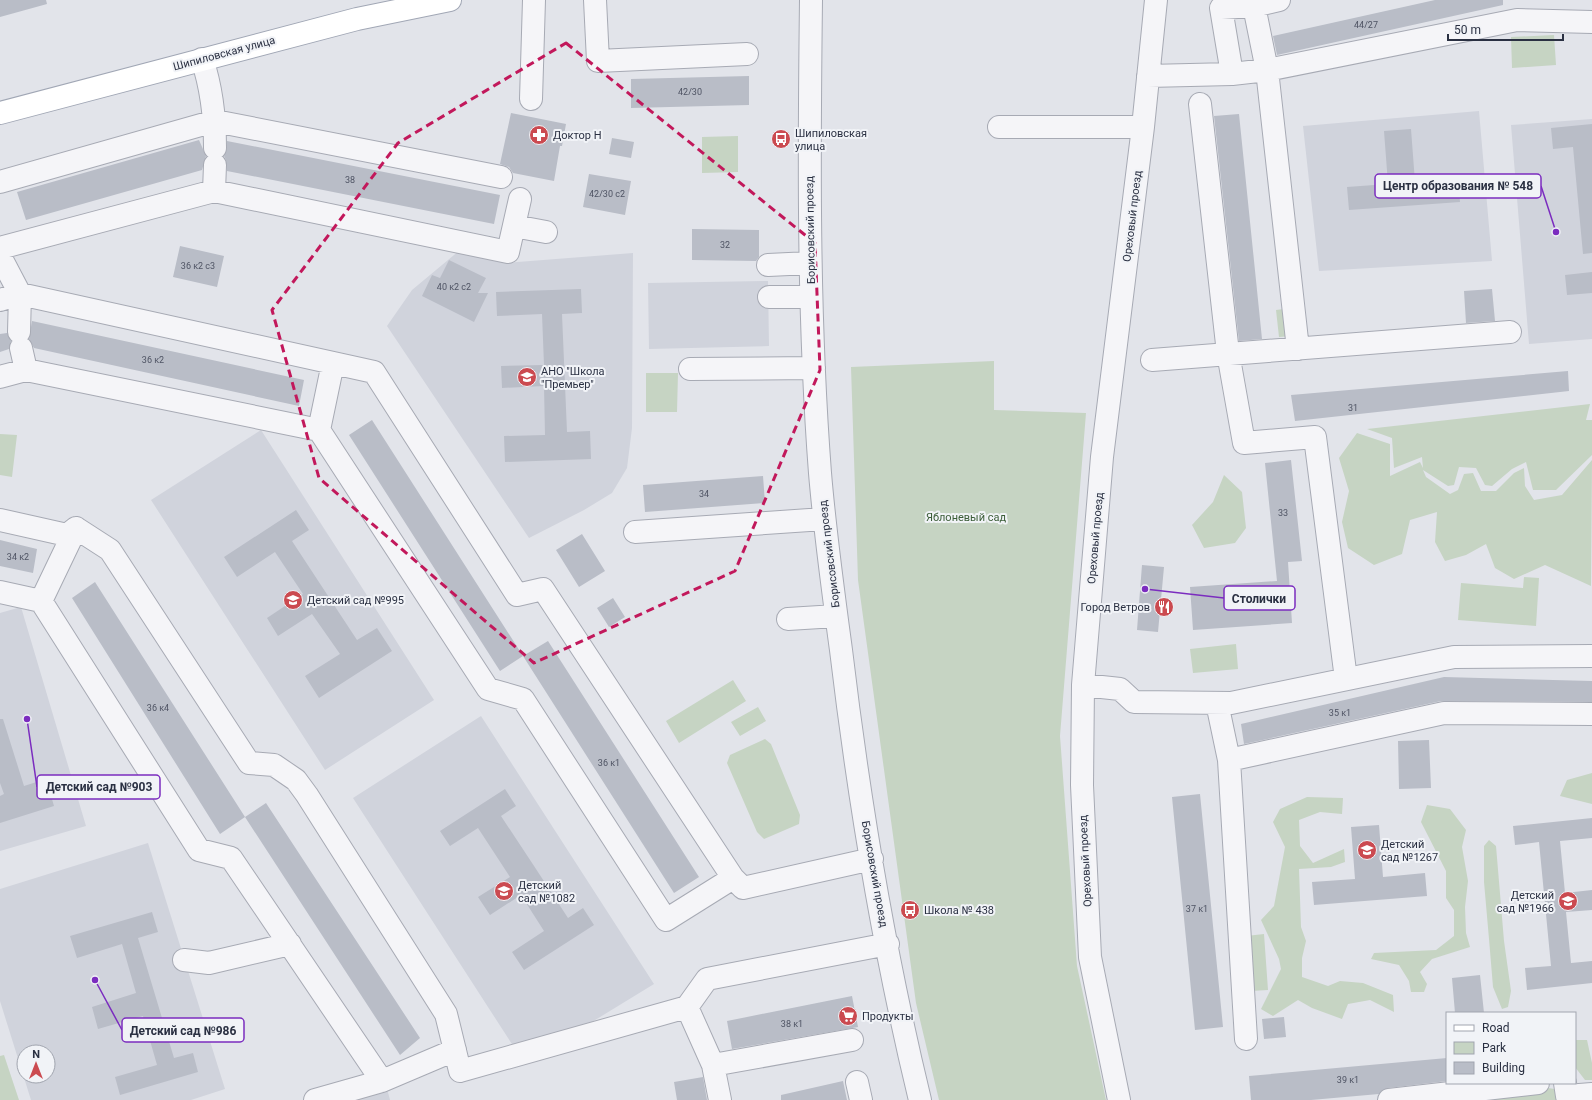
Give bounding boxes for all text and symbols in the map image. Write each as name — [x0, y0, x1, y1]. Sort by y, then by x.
scale bar — [1448, 16, 1563, 42]
house number: 44/27 — [1354, 20, 1378, 30]
text: 50 m — [1454, 23, 1481, 37]
street label: Шипиловская улица — [172, 34, 277, 73]
house number: 42/30 — [678, 87, 702, 97]
pharmacy icon: Доктор Н — [528, 124, 550, 146]
place label: Шипиловская улица — [795, 127, 867, 153]
bus stop icon: Шипиловская улица — [770, 128, 792, 150]
place label: Доктор Н — [553, 129, 602, 142]
street label: Ореховый проезд — [1120, 169, 1145, 262]
callout: Центр образования № 548 — [1375, 174, 1541, 198]
house number: 38 — [345, 175, 355, 185]
street label: Борисовский проезд — [803, 176, 818, 284]
text: Центр образования № 548 — [1383, 179, 1533, 193]
house number: 42/30 с2 — [589, 189, 625, 199]
house number: 32 — [720, 240, 730, 250]
house number: 36 к2 с3 — [181, 261, 215, 271]
house number: 40 к2 с2 — [437, 282, 471, 292]
house number: 36 к2 — [142, 355, 164, 365]
place label: АНО "Школа "Премьер" — [541, 365, 605, 391]
school or university icon: АНО "Школа "Премьер" — [516, 366, 538, 388]
house number: 31 — [1348, 403, 1358, 413]
house number: 34 — [699, 489, 709, 499]
street label: Ореховый проезд — [1085, 491, 1106, 584]
street label: Борисовский проезд — [816, 499, 843, 608]
house number: 33 — [1278, 508, 1288, 518]
park label: Яблоневый сад — [926, 511, 1006, 524]
house number: 34 к2 — [7, 552, 29, 562]
callout: Столички — [1224, 586, 1295, 610]
school or university icon: Детский сад №995 — [282, 589, 304, 611]
text: Столички — [1232, 592, 1286, 606]
place label: Детский сад №995 — [307, 594, 404, 607]
restaurant icon: Город Ветров — [1153, 596, 1175, 618]
place label: Город Ветров — [1081, 601, 1150, 614]
house number: 36 к4 — [147, 703, 169, 713]
house number: 35 к1 — [1329, 708, 1351, 718]
house number: 36 к1 — [598, 758, 620, 768]
callout: Детский сад №903 — [37, 775, 160, 799]
text: Детский сад №903 — [46, 780, 152, 794]
street label: Ореховый проезд — [1077, 814, 1094, 907]
street label: Борисовский проезд — [859, 820, 890, 929]
place label: Детский сад №1267 — [1381, 838, 1438, 864]
school or university icon: Детский сад №1267 — [1356, 839, 1378, 861]
place label: Детский сад №1082 — [518, 879, 575, 905]
school or university icon: Детский сад №1082 — [493, 880, 515, 902]
place label: Детский сад №1966 — [1497, 889, 1554, 915]
school or university icon: Детский сад №1966 — [1557, 890, 1579, 912]
bus stop icon: Школа № 438 — [899, 899, 921, 921]
place label: Школа № 438 — [924, 904, 994, 917]
house number: 37 к1 — [1186, 904, 1208, 914]
supermarket icon: Продукты — [837, 1005, 859, 1027]
place label: Продукты — [862, 1010, 914, 1023]
legend — [1446, 1012, 1576, 1084]
callout: Детский сад №986 — [122, 1018, 244, 1042]
house number: 38 к1 — [781, 1019, 803, 1029]
text: Road — [1482, 1021, 1510, 1035]
text: Детский сад №986 — [130, 1024, 236, 1038]
text: Park — [1482, 1041, 1507, 1055]
north arrow — [16, 1044, 56, 1084]
text: N — [32, 1048, 40, 1061]
text: Building — [1482, 1061, 1525, 1075]
house number: 39 к1 — [1337, 1075, 1359, 1085]

